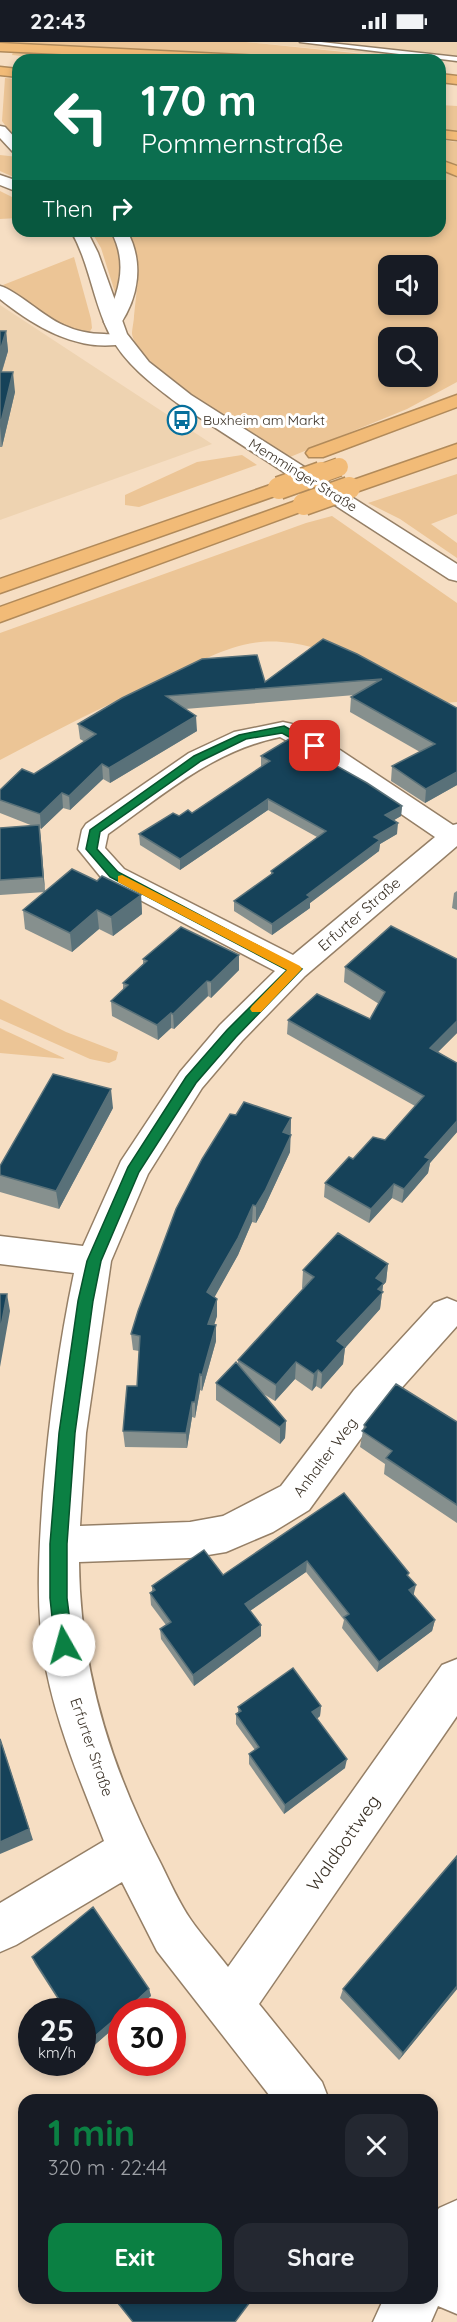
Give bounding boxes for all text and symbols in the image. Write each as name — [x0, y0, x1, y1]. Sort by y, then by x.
text: 22:43 — [30, 7, 86, 35]
text: 170 m — [141, 74, 257, 127]
icon: left — [42, 78, 120, 156]
text: Pommernstraße — [141, 126, 344, 160]
icon: right — [105, 192, 138, 225]
text: Then — [42, 195, 93, 223]
map controls — [378, 255, 438, 387]
button: sound — [378, 255, 438, 315]
button: search — [378, 327, 438, 387]
bus stop icon: Buxheim am Markt — [166, 404, 198, 436]
place label: Buxheim am Markt — [203, 411, 325, 429]
street label: Memminger Straße — [245, 434, 361, 516]
pin — [289, 720, 340, 771]
icon: arrive — [298, 729, 331, 762]
street label: Erfurter Straße — [314, 873, 404, 955]
street label: Anhalter Weg — [289, 1413, 361, 1501]
position arrow — [32, 1613, 96, 1677]
street label: Erfurter Straße — [66, 1695, 118, 1799]
street label: Waldbottweg — [301, 1790, 385, 1896]
speed limit sign: 30 — [108, 1998, 186, 2076]
text: 25 — [40, 2011, 74, 2049]
text: km/h — [38, 2043, 76, 2062]
text: 1 min — [48, 2110, 135, 2155]
button: close — [345, 2114, 408, 2177]
text: 320 m · 22:44 — [48, 2155, 167, 2180]
button: Exit — [48, 2223, 222, 2292]
button: Share — [234, 2223, 408, 2292]

